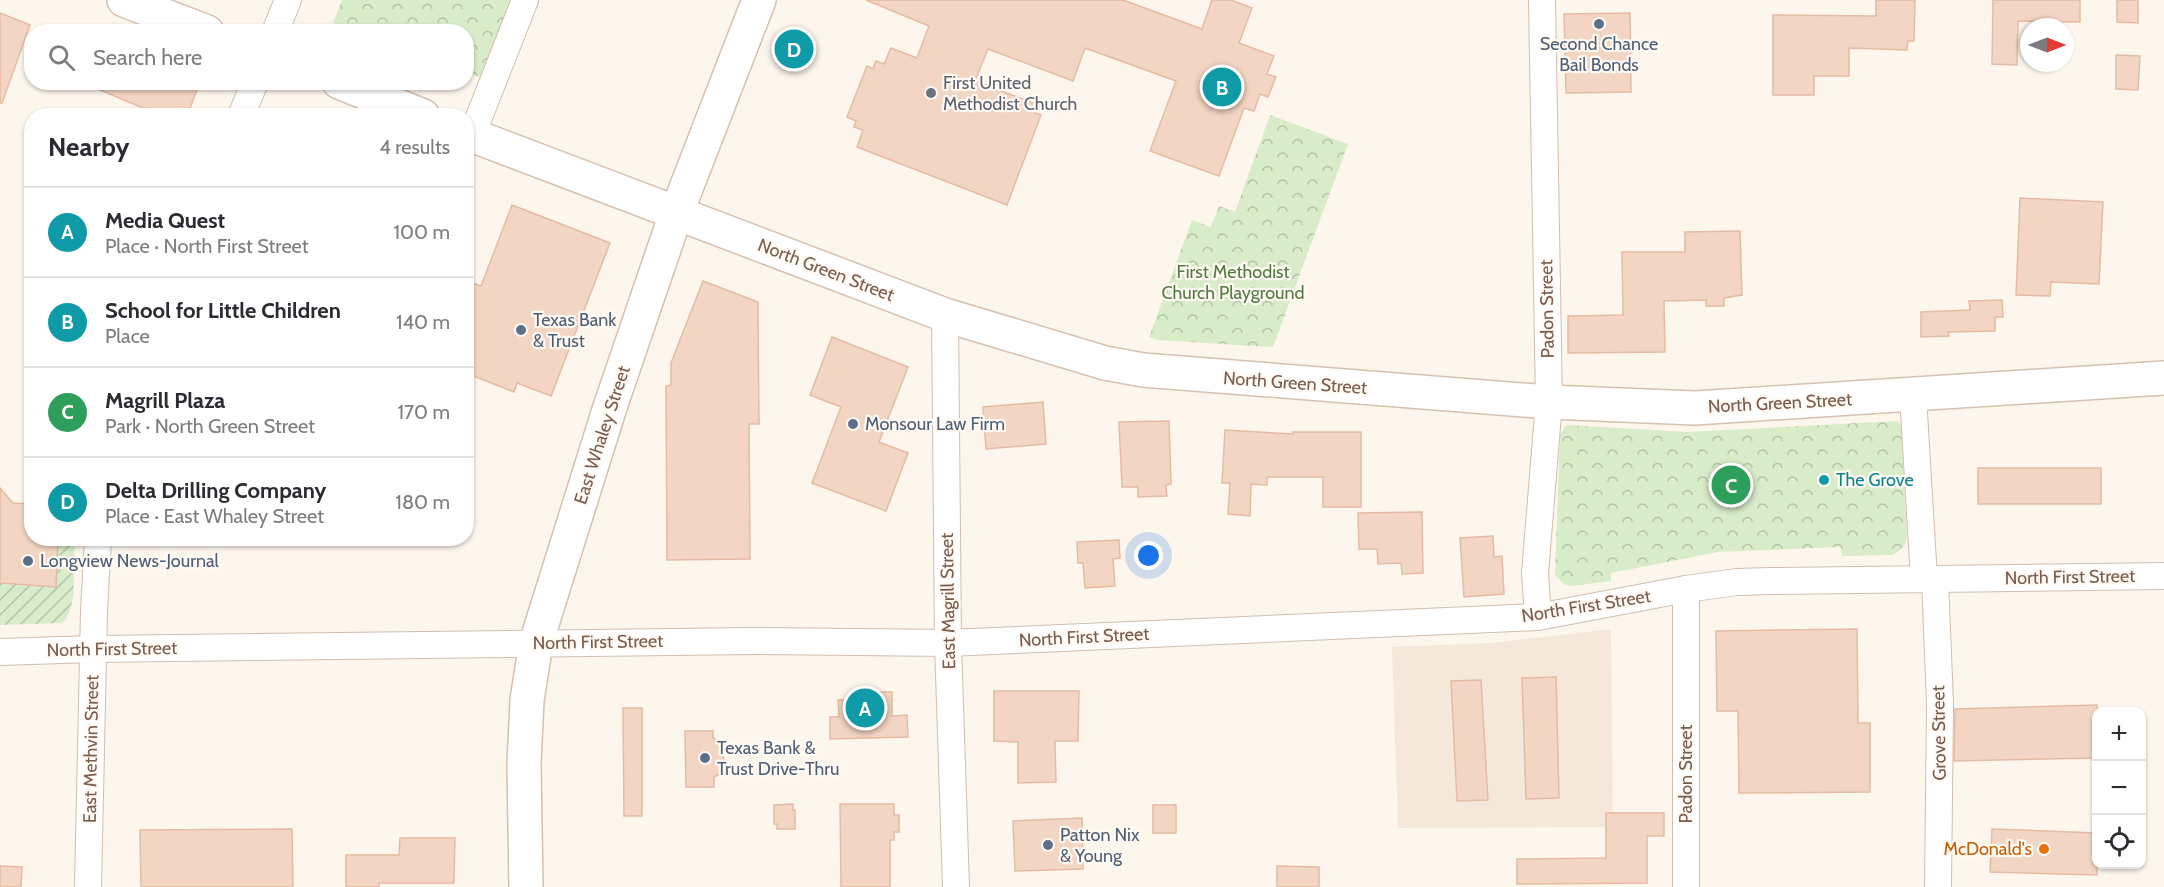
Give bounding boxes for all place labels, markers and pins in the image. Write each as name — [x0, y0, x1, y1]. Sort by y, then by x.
marker: Second Chance Bail Bonds — [1592, 17, 1606, 31]
pin: D — [774, 26, 814, 72]
place label: Second Chance Bail Bonds — [1540, 33, 1658, 76]
pin: B — [1202, 64, 1242, 110]
place label: First United Methodist Church — [943, 72, 1077, 115]
marker: First United Methodist Church — [924, 86, 938, 100]
place label: Texas Bank & Trust — [533, 309, 617, 352]
marker: Texas Bank & Trust — [514, 323, 528, 337]
place label: Monsour Law Firm — [865, 413, 1005, 435]
marker: Monsour Law Firm — [846, 417, 860, 431]
pin: C — [1712, 462, 1750, 508]
place label: The Grove — [1836, 469, 1914, 491]
marker: The Grove — [1817, 473, 1831, 487]
place label: Longview News-Journal — [40, 550, 220, 572]
marker: Longview News-Journal — [21, 554, 35, 568]
pin: A — [846, 686, 884, 730]
place label: Texas Bank & Trust Drive-Thru — [717, 737, 839, 780]
marker: Texas Bank & Trust Drive-Thru — [698, 751, 712, 765]
place label: Patton Nix & Young — [1060, 824, 1140, 867]
marker: Patton Nix & Young — [1041, 838, 1055, 852]
place label: McDonald's — [1944, 838, 2032, 860]
marker: McDonald's — [2037, 842, 2051, 856]

